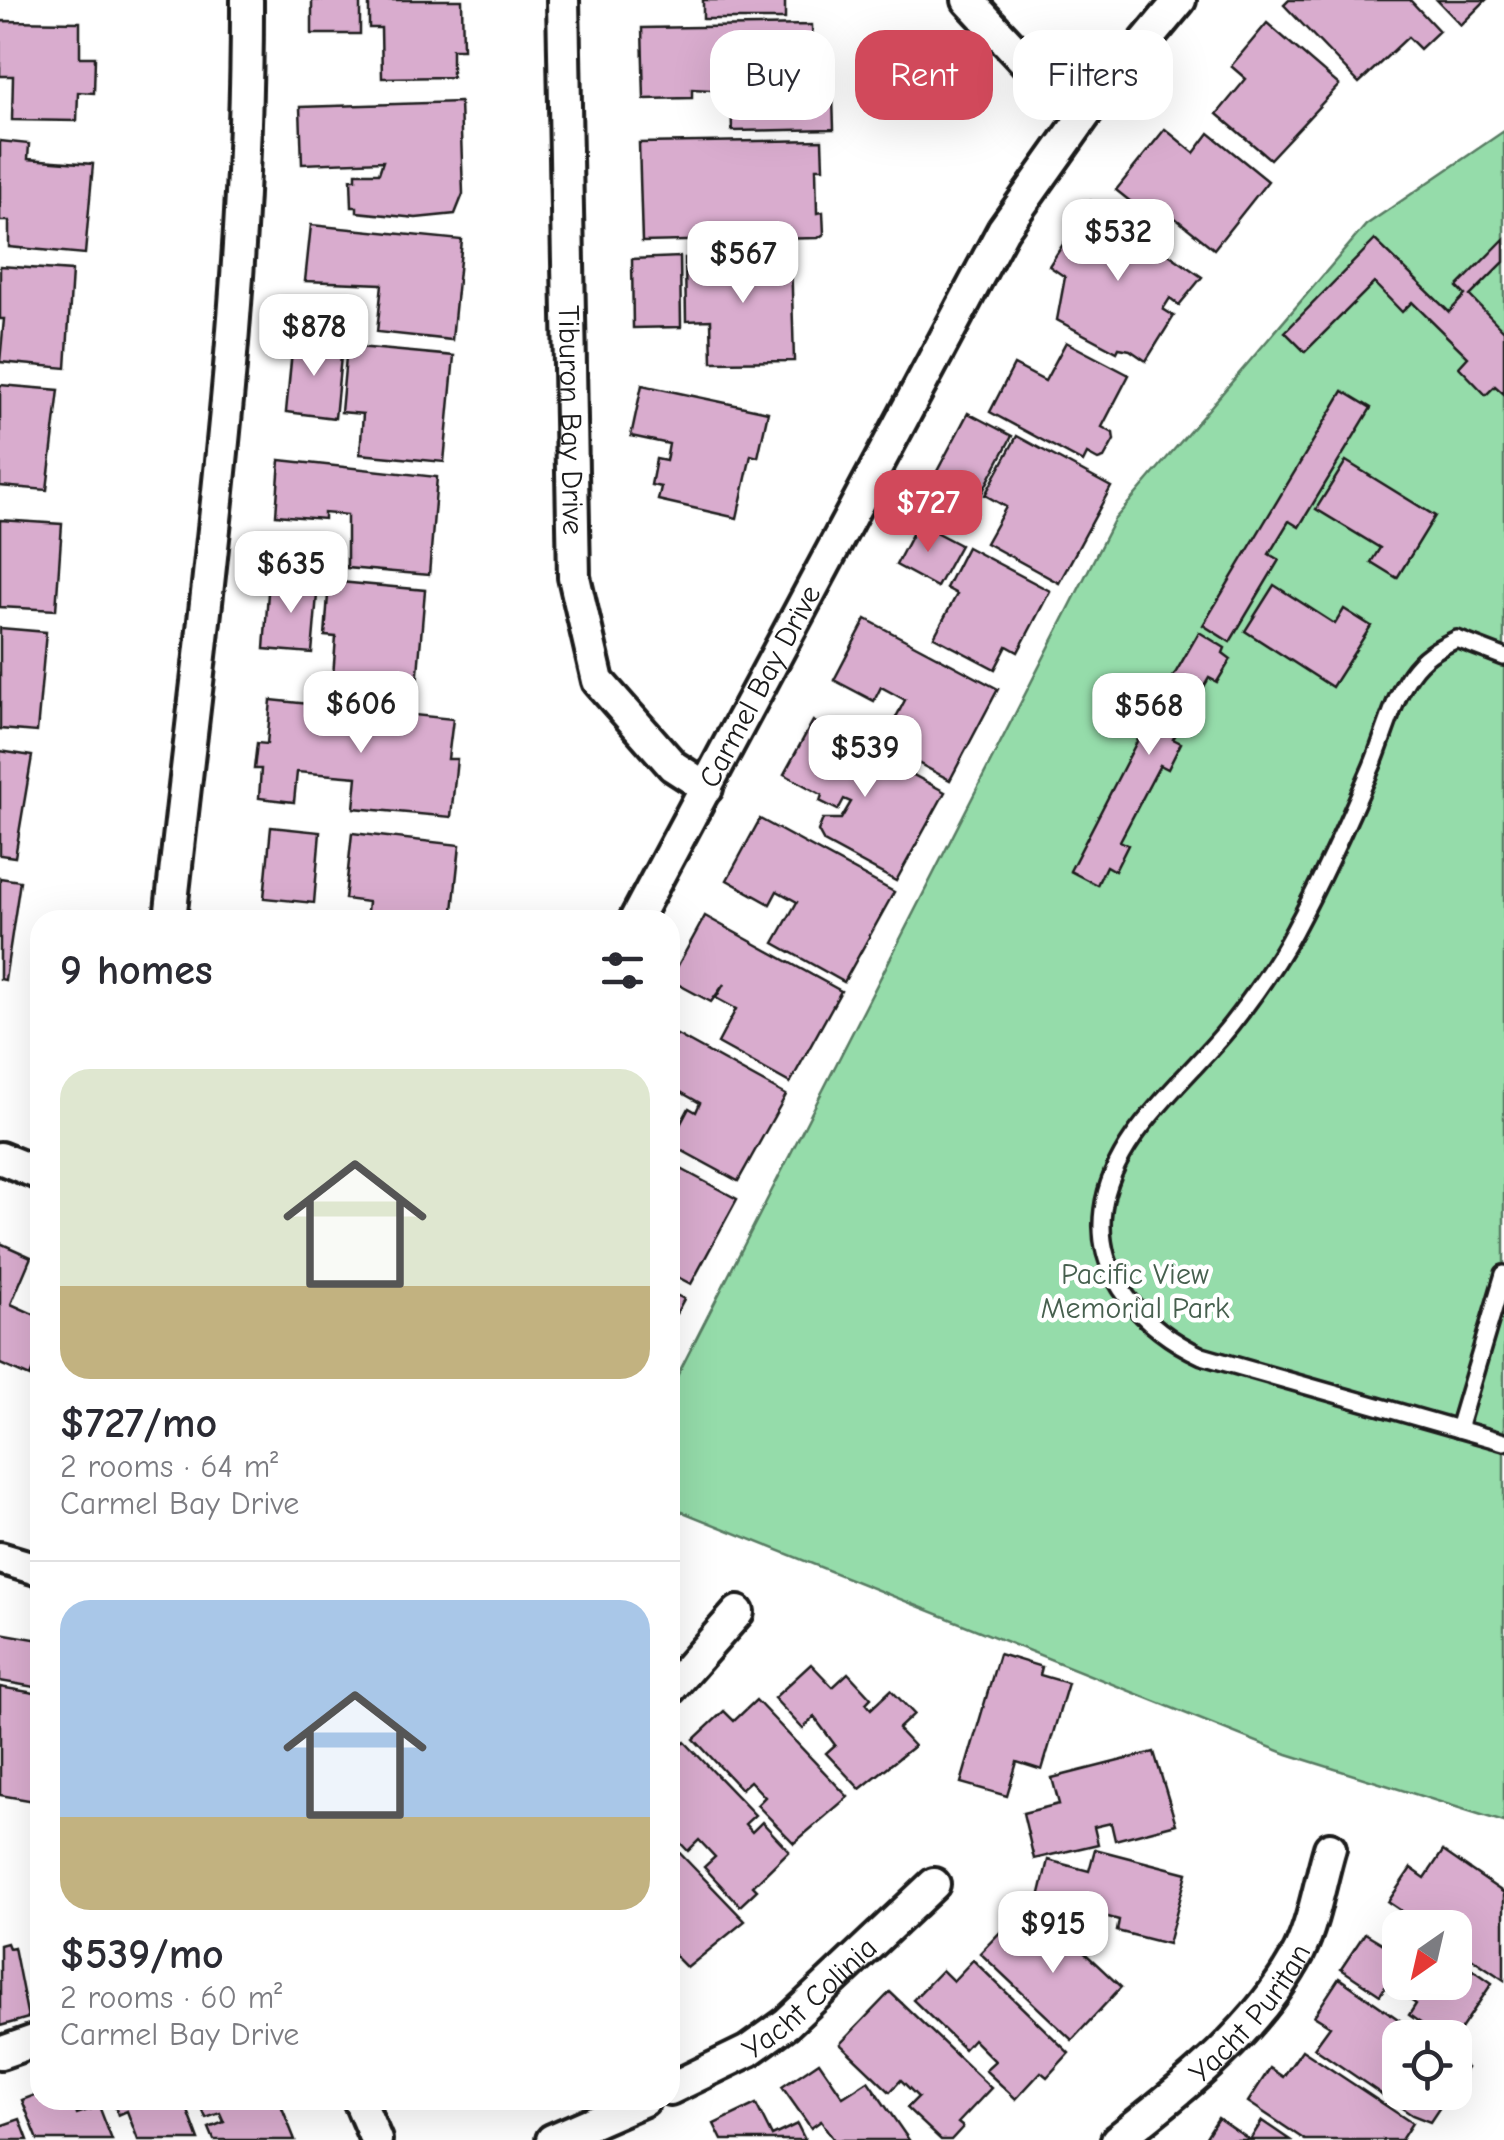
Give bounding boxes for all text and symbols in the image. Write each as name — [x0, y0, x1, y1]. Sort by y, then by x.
chip: Buy — [710, 30, 835, 120]
chip: Rent — [855, 30, 993, 120]
chip: Filters — [1013, 30, 1173, 120]
pin: $532 — [1059, 199, 1177, 284]
text: $532 — [1084, 213, 1152, 250]
pin: $567 — [684, 221, 802, 306]
text: $567 — [709, 235, 777, 272]
pin: $878 — [255, 294, 373, 379]
street label: Tiburon Bay Drive — [551, 305, 590, 535]
text: $878 — [281, 308, 347, 345]
pin: $727 — [869, 470, 987, 555]
text: $727 — [896, 484, 960, 521]
pin: $635 — [232, 531, 350, 616]
text: $635 — [257, 545, 325, 582]
street label: Carmel Bay Drive — [692, 579, 828, 794]
pin: $606 — [302, 671, 420, 756]
pin: $568 — [1090, 673, 1208, 758]
text: $606 — [325, 685, 397, 722]
text: $568 — [1114, 687, 1184, 724]
pin: $539 — [806, 715, 924, 800]
text: $539 — [831, 729, 899, 766]
icon: filters — [595, 943, 650, 998]
text: 9 homes — [60, 946, 213, 995]
icon: home — [265, 1134, 445, 1314]
park label: Pacific View Memorial Park — [1040, 1257, 1230, 1326]
text: $727/mo — [60, 1399, 217, 1448]
text: 2 rooms · 64 m² — [60, 1448, 278, 1485]
text: Carmel Bay Drive — [60, 1485, 299, 1522]
icon: home — [265, 1665, 445, 1845]
pin: $915 — [994, 1891, 1112, 1976]
text: $915 — [1020, 1905, 1086, 1942]
north arrow — [1382, 1910, 1472, 2000]
map controls — [1382, 1910, 1472, 2110]
text: $539/mo — [60, 1930, 224, 1979]
street label: Yacht Colinia — [736, 1930, 884, 2067]
street label: Yacht Puritan — [1183, 1938, 1318, 2091]
text: 2 rooms · 60 m² — [60, 1979, 282, 2016]
text: Carmel Bay Drive — [60, 2016, 299, 2053]
button: locate — [1382, 2020, 1472, 2110]

